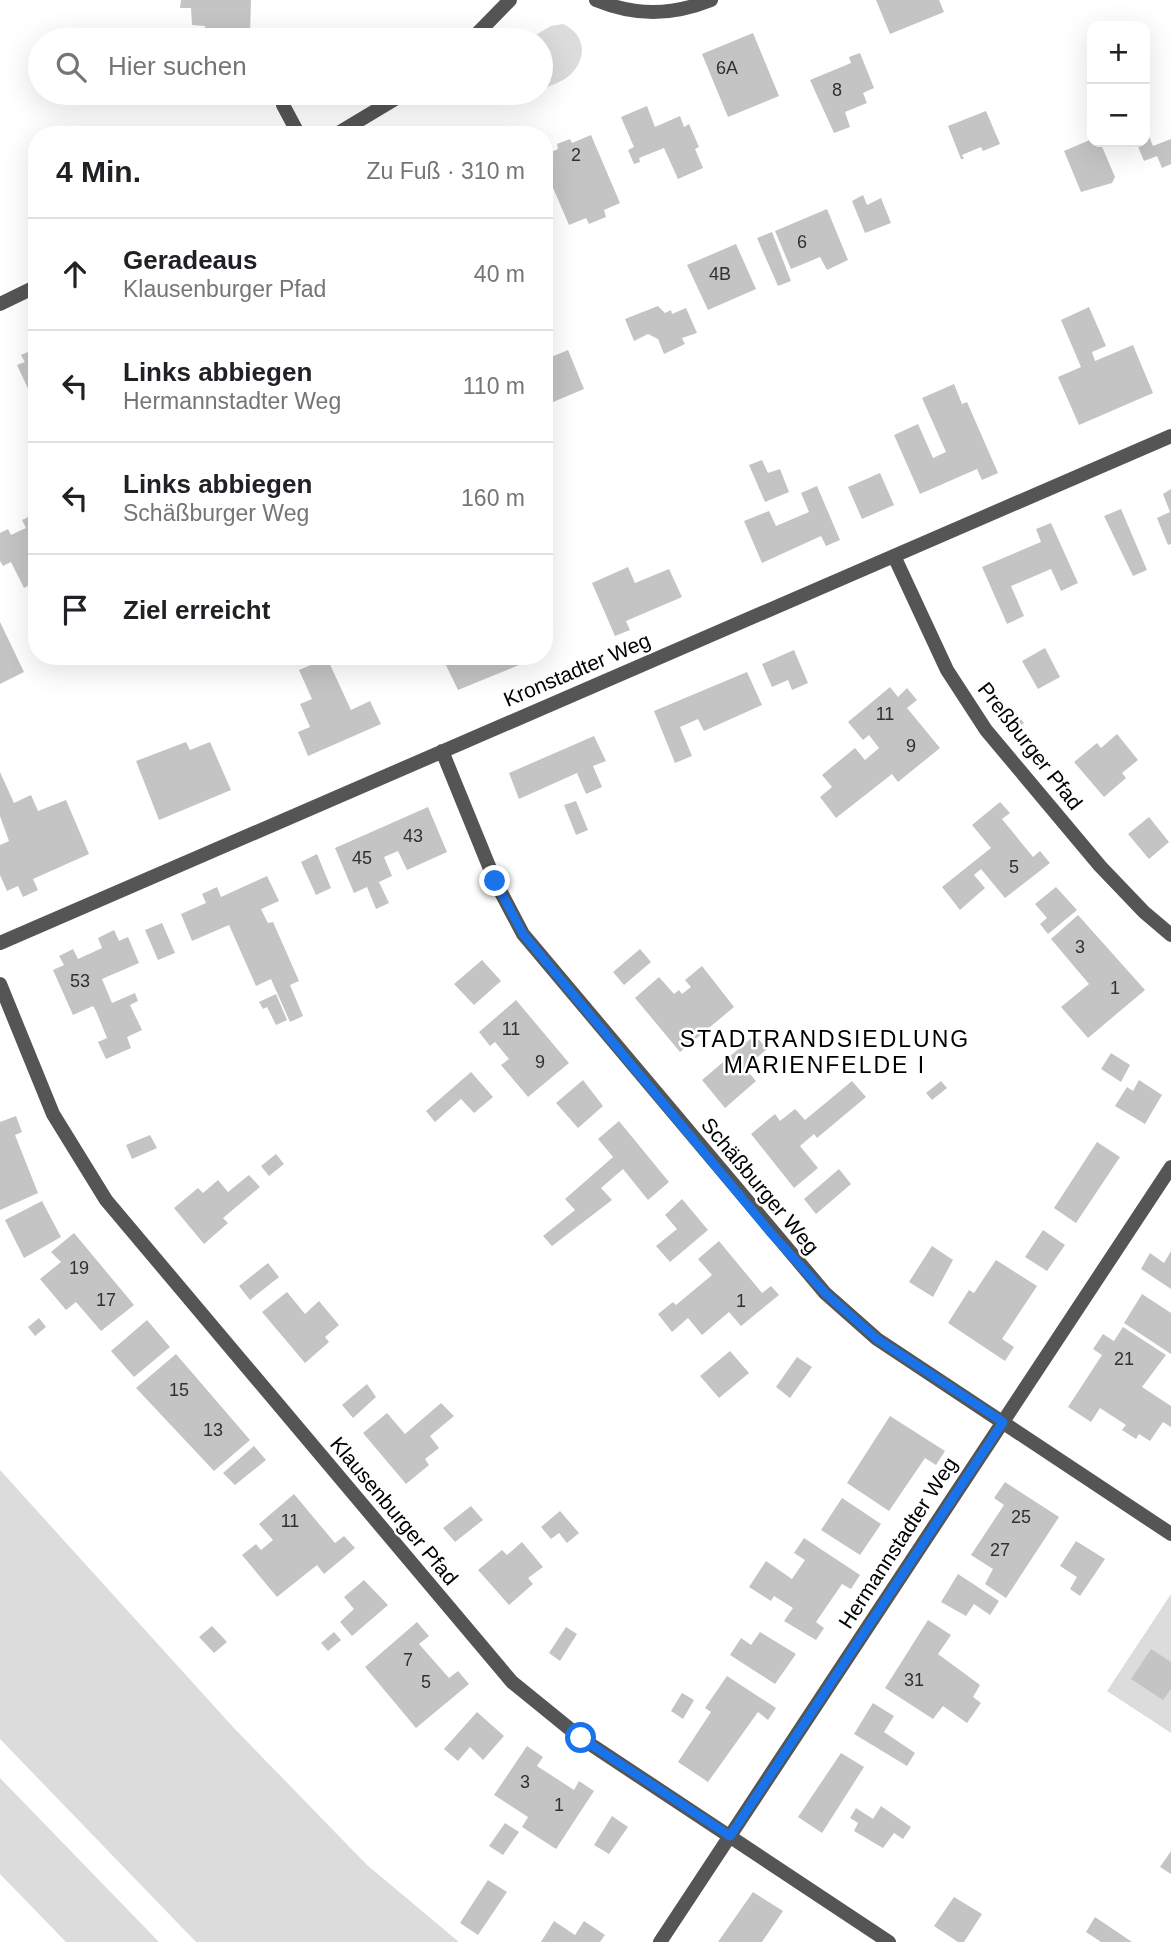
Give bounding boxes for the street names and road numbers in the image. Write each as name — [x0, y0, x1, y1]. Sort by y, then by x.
street label: Kronstadter Weg — [500, 628, 654, 711]
street label: Preßburger Pfad — [974, 677, 1087, 814]
street label: Schäßburger Weg — [697, 1113, 824, 1258]
street label: Klausenburger Pfad — [326, 1432, 463, 1589]
street label: Hermannstadter Weg — [834, 1453, 961, 1633]

